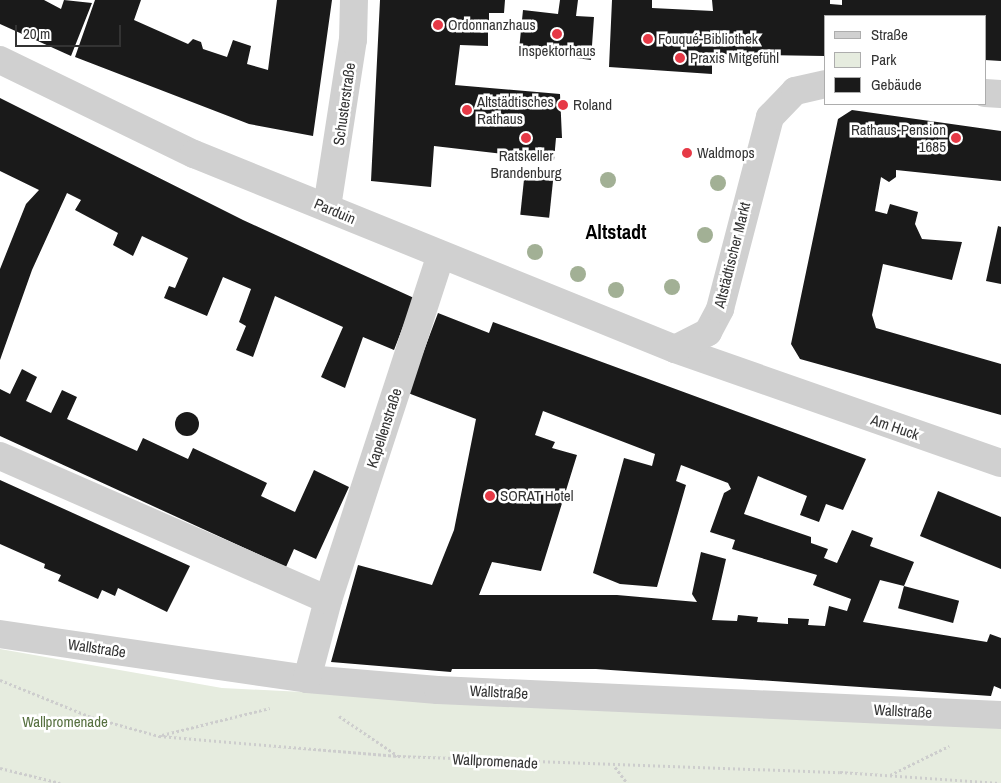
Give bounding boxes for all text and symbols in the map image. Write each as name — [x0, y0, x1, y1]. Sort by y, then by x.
scale bar — [18, 15, 124, 47]
legend — [824, 15, 986, 105]
place label: Ordonnanzhaus — [448, 16, 536, 34]
marker: Ordonnanzhaus — [432, 19, 444, 31]
text: 20 m — [23, 23, 50, 44]
text: Straße — [871, 24, 908, 45]
marker: Inspektorhaus — [551, 28, 563, 40]
place label: Fouqué-Bibliothek — [658, 30, 758, 48]
marker: Fouqué-Bibliothek — [642, 33, 654, 45]
place label: Inspektorhaus — [518, 42, 596, 60]
place label: Praxis Mitgefühl — [690, 49, 779, 67]
text: Park — [871, 49, 896, 70]
marker: Praxis Mitgefühl — [674, 52, 686, 64]
street label: Schusterstraße — [329, 61, 359, 147]
text: Gebäude — [871, 74, 922, 95]
place label: Altstädtisches Rathaus — [477, 92, 554, 127]
place label: Roland — [573, 96, 612, 114]
marker: Roland — [557, 99, 569, 111]
marker: Altstädtisches Rathaus — [461, 104, 473, 116]
place label: Rathaus-Pension 1685 — [851, 120, 946, 155]
marker: Ratskeller Brandenburg — [520, 132, 532, 144]
marker: Rathaus-Pension 1685 — [950, 132, 962, 144]
place label: Waldmops — [697, 144, 755, 162]
place label: Ratskeller Brandenburg — [490, 146, 562, 181]
marker: Waldmops — [681, 147, 693, 159]
street label: Parduin — [312, 194, 358, 228]
street label: Altstädtischer Markt — [710, 200, 754, 310]
district label: Altstadt — [585, 219, 647, 243]
street label: Kapellenstraße — [363, 386, 405, 470]
street label: Am Huck — [868, 410, 922, 444]
place label: SORAT Hotel — [500, 487, 574, 505]
marker: SORAT Hotel — [484, 490, 496, 502]
street label: Wallstraße — [67, 635, 127, 661]
street label: Wallstraße — [469, 681, 529, 703]
street label: Wallstraße — [873, 700, 933, 722]
park label: Wallpromenade — [22, 713, 108, 731]
street label: Wallpromenade — [452, 750, 538, 772]

